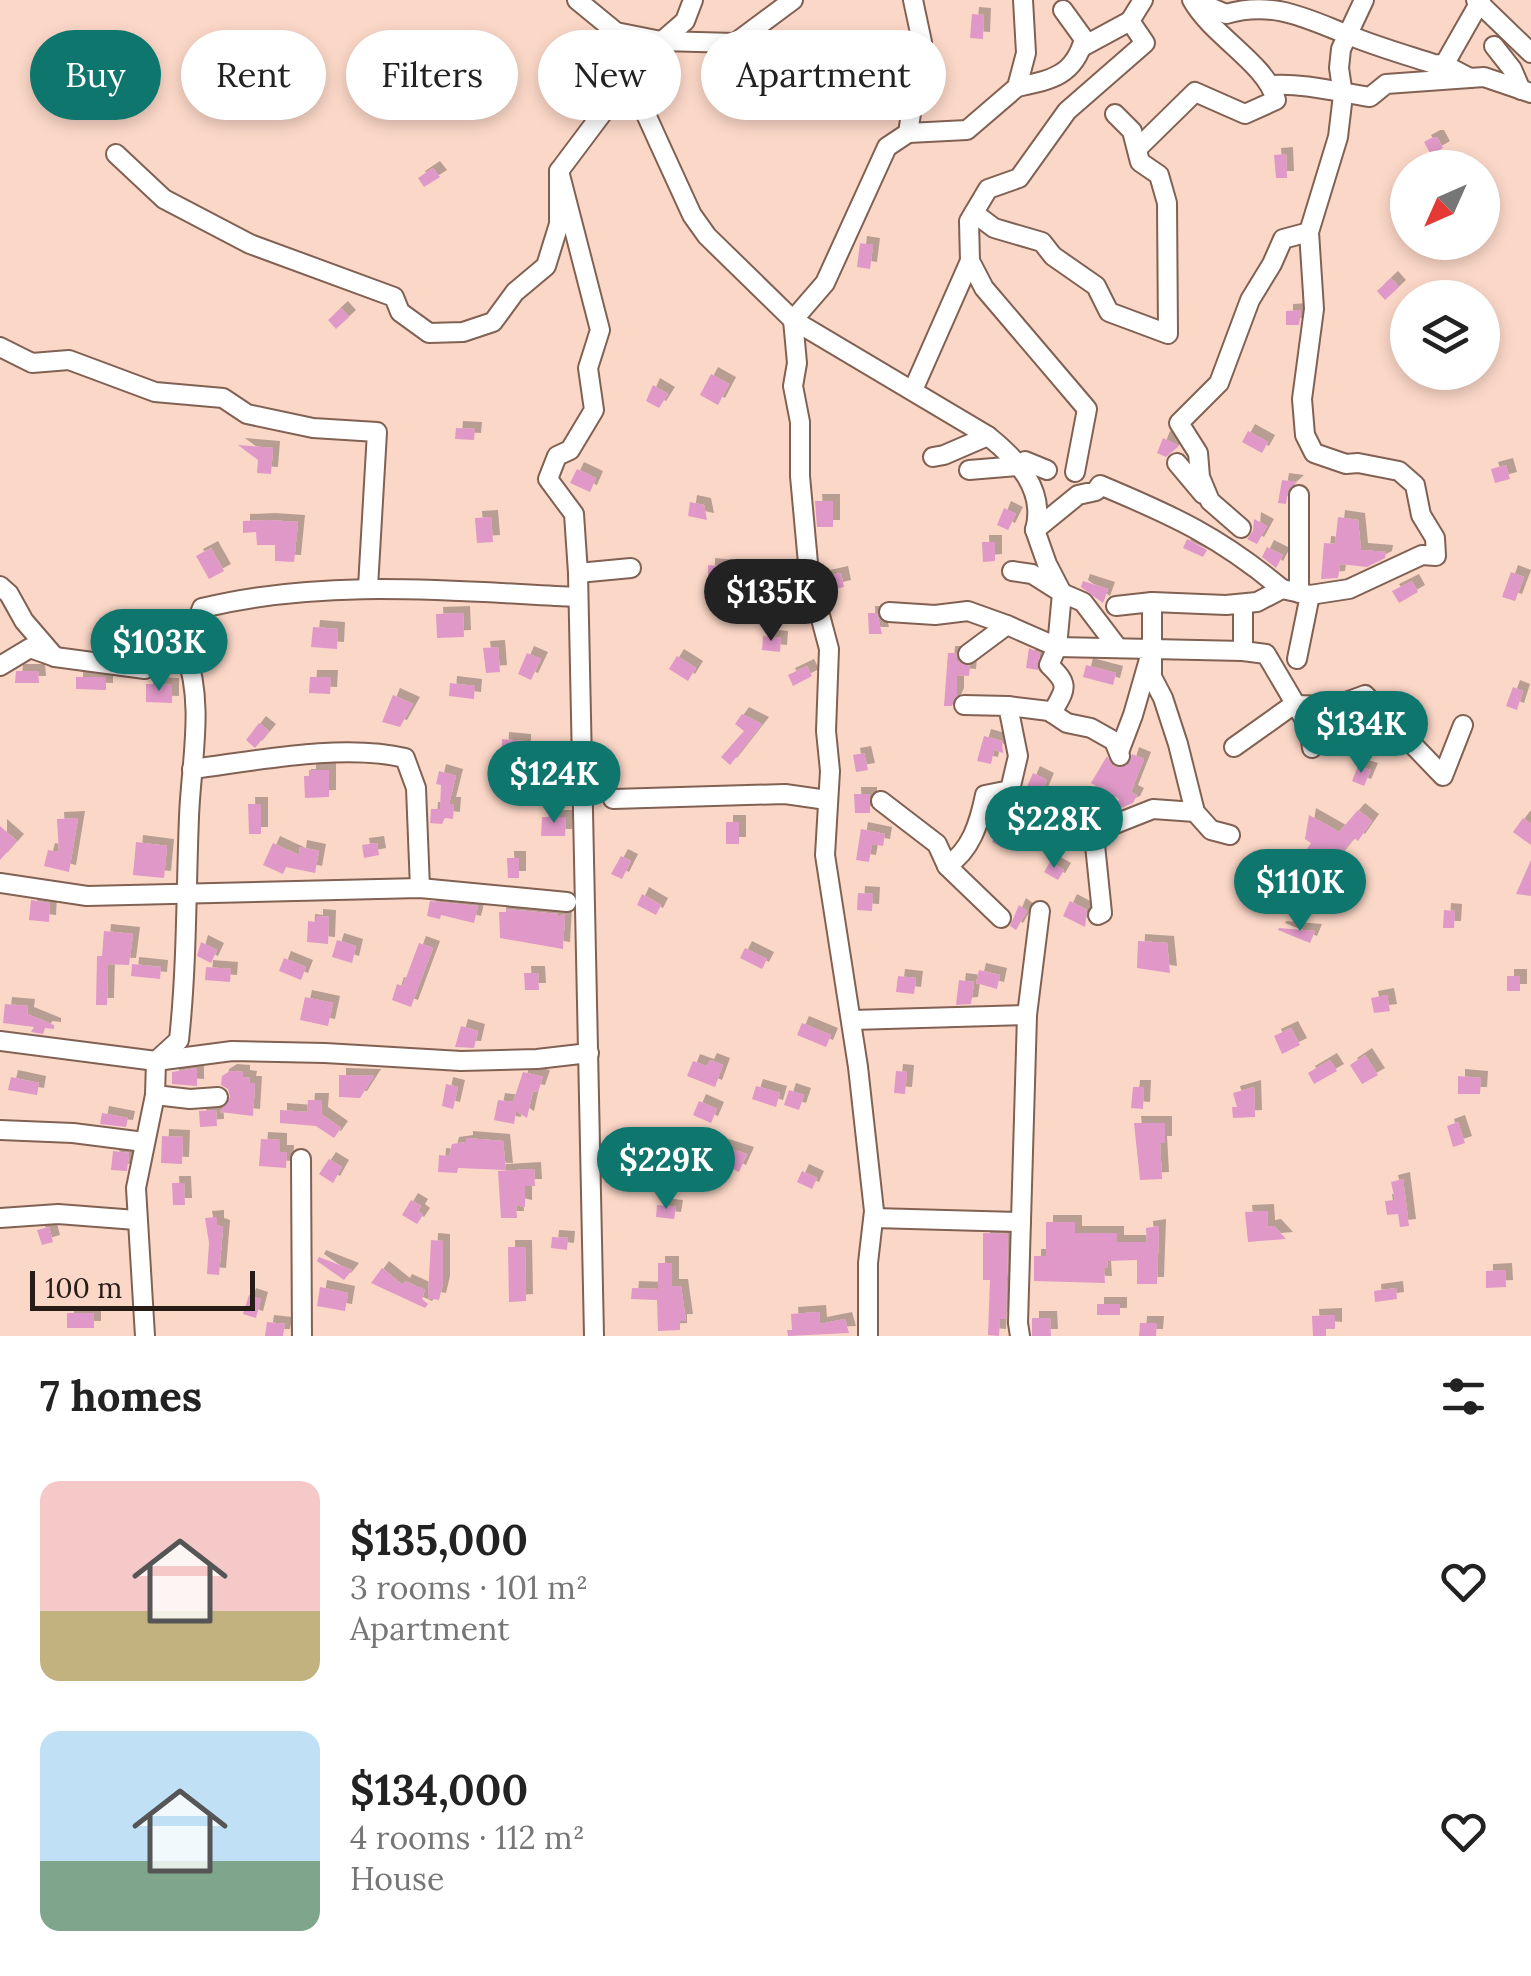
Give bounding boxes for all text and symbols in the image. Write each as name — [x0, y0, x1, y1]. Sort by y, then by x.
chip: Buy — [30, 30, 161, 120]
chip: Rent — [181, 30, 326, 120]
chip: Filters — [346, 30, 518, 120]
chip: New — [538, 30, 681, 120]
chip: Apartment — [701, 30, 946, 120]
north arrow — [1390, 150, 1500, 260]
map controls — [1390, 150, 1500, 390]
button: layers — [1390, 280, 1500, 390]
pin: $135K — [701, 559, 841, 644]
text: $135K — [726, 571, 816, 612]
pin: $103K — [89, 609, 229, 694]
text: $103K — [113, 621, 205, 662]
pin: $134K — [1291, 691, 1431, 776]
text: $134K — [1316, 703, 1406, 744]
pin: $124K — [484, 741, 624, 826]
text: $124K — [509, 753, 599, 794]
pin: $228K — [984, 786, 1124, 871]
text: $228K — [1007, 798, 1101, 839]
pin: $110K — [1230, 849, 1370, 934]
text: $110K — [1256, 861, 1344, 902]
pin: $229K — [596, 1127, 736, 1212]
text: $229K — [619, 1139, 713, 1180]
scale bar — [30, 1266, 255, 1310]
text: 100 m — [45, 1270, 122, 1306]
text: 7 homes — [40, 1369, 202, 1423]
icon: filters — [1436, 1369, 1491, 1424]
text: $135,000 — [350, 1513, 528, 1567]
icon: home — [120, 1521, 240, 1641]
icon: heart — [1436, 1554, 1491, 1609]
text: 3 rooms · 101 m² — [350, 1567, 588, 1608]
text: Apartment — [350, 1608, 510, 1649]
text: $134,000 — [350, 1763, 528, 1817]
icon: home — [120, 1771, 240, 1891]
icon: heart — [1436, 1804, 1491, 1859]
text: 4 rooms · 112 m² — [350, 1817, 585, 1858]
text: House — [350, 1858, 444, 1899]

